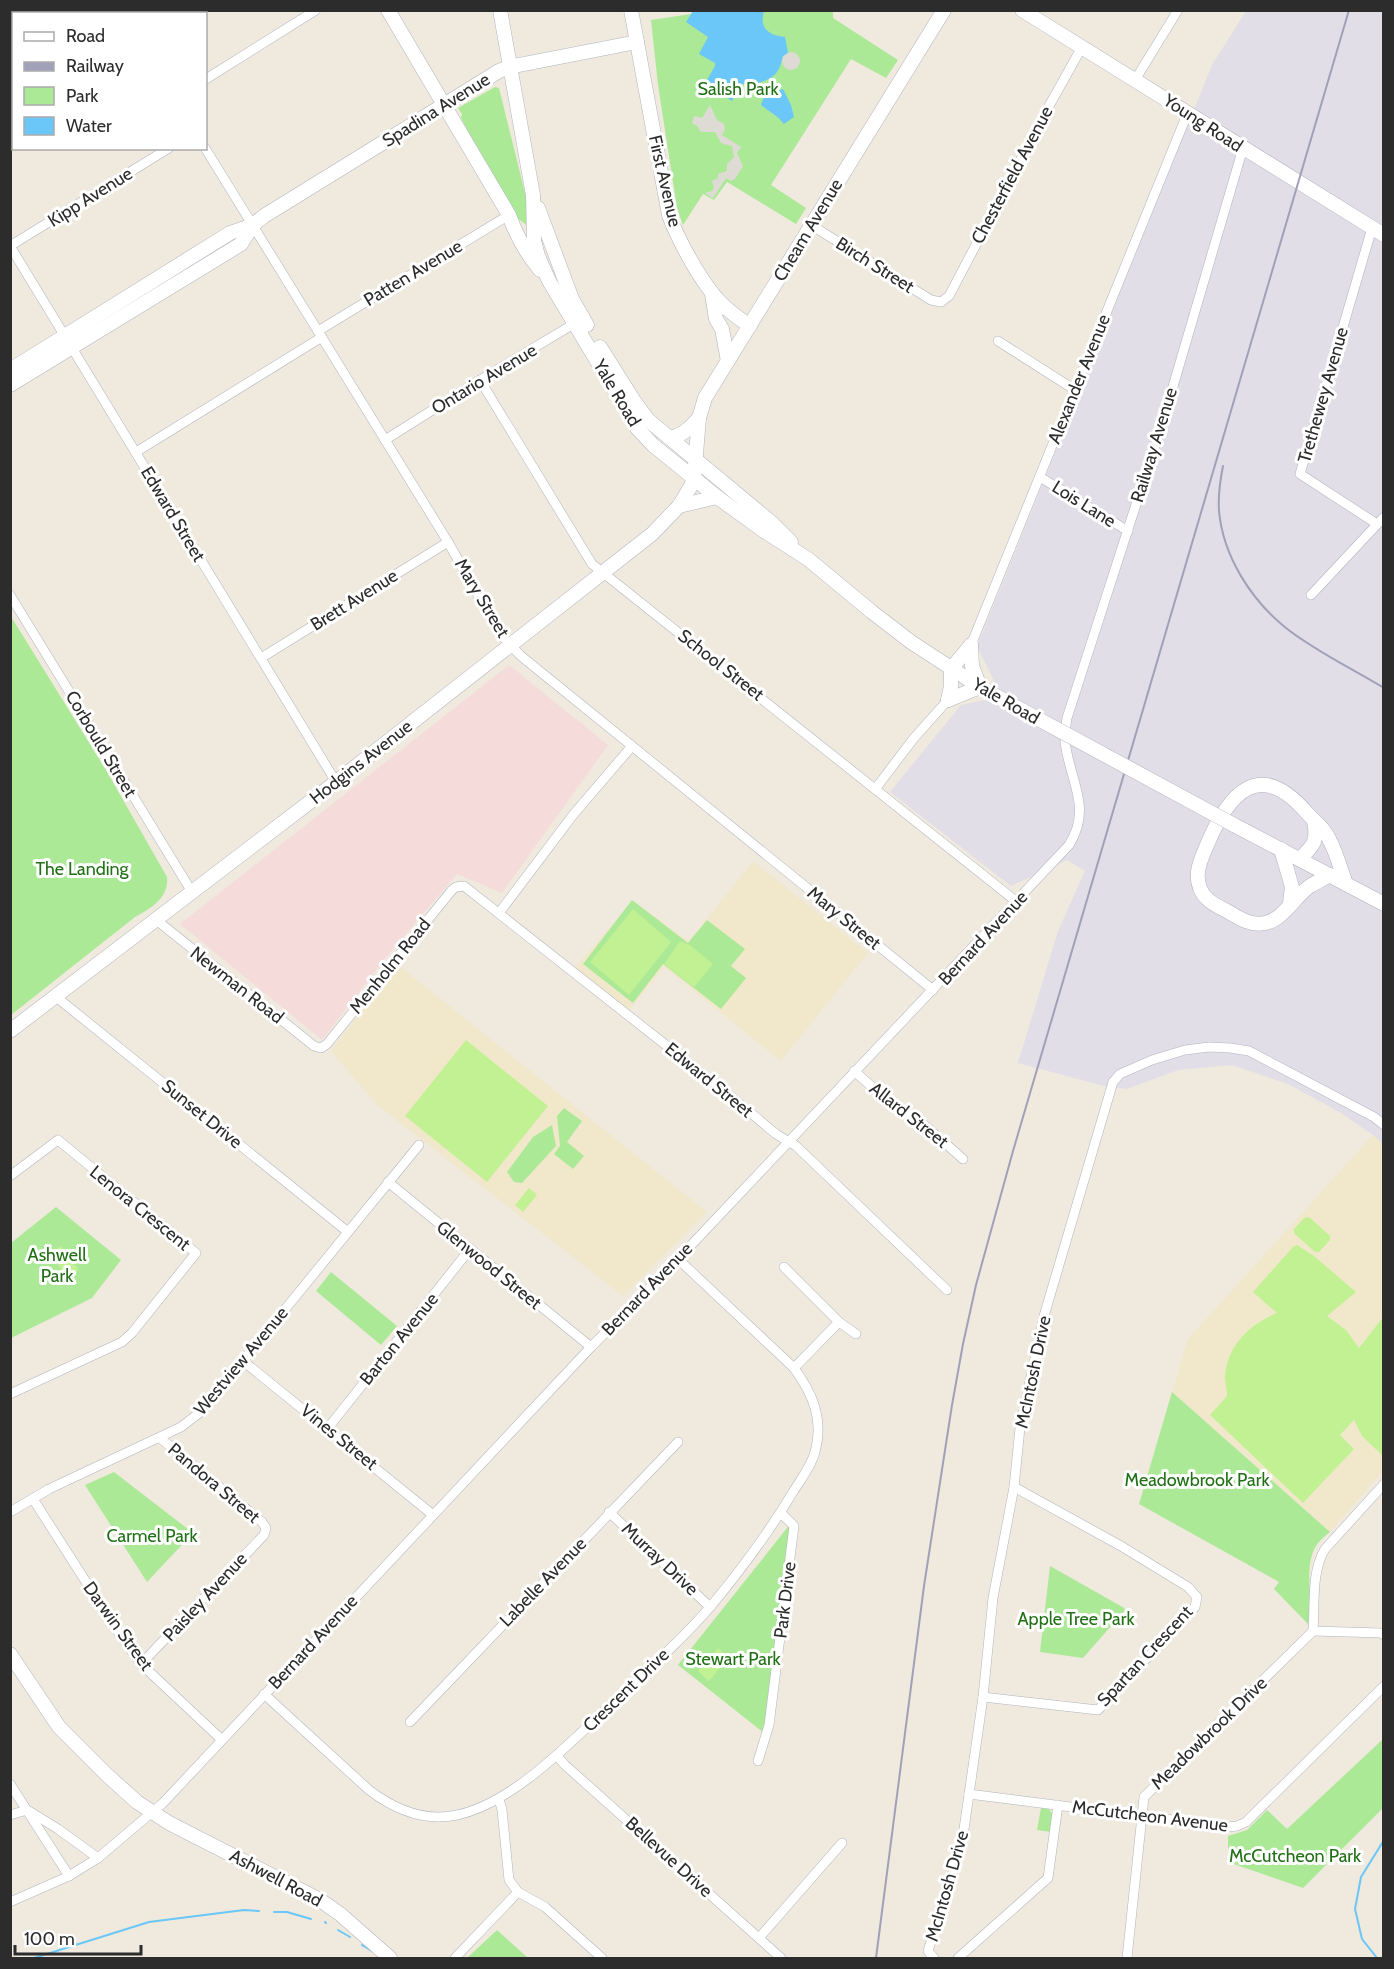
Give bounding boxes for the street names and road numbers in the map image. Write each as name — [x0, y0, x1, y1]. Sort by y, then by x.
street label: Spadina Avenue — [378, 68, 494, 152]
street label: Young Road — [1158, 89, 1247, 157]
street label: Chesterfield Avenue — [966, 102, 1058, 248]
street label: First Avenue — [644, 133, 686, 229]
street label: Kipp Avenue — [44, 162, 136, 232]
street label: Cheam Avenue — [769, 175, 847, 285]
street label: Birch Street — [832, 232, 918, 298]
street label: Patten Avenue — [360, 235, 466, 311]
street label: Alexander Avenue — [1043, 311, 1115, 447]
street label: Trethewey Avenue — [1293, 325, 1353, 465]
street label: Ontario Avenue — [427, 339, 541, 419]
street label: Yale Road — [588, 355, 646, 430]
street label: Railway Avenue — [1126, 385, 1182, 505]
street label: Edward Street — [136, 462, 210, 566]
street label: Lois Lane — [1048, 476, 1120, 532]
street label: Mary Street — [450, 555, 514, 641]
street label: Brett Avenue — [306, 565, 402, 635]
street label: School Street — [674, 625, 768, 705]
street label: Yale Road — [968, 672, 1044, 729]
street label: Corbould Street — [61, 687, 141, 801]
street label: Hodgins Avenue — [305, 715, 417, 809]
street label: Mary Street — [803, 882, 885, 954]
street label: Bernard Avenue — [934, 886, 1032, 990]
street label: Menholm Road — [345, 914, 435, 1018]
street label: Newman Road — [186, 942, 288, 1028]
street label: Edward Street — [660, 1038, 758, 1122]
street label: Sunset Drive — [157, 1075, 247, 1153]
street label: Allard Street — [865, 1077, 953, 1153]
street label: Lenora Crescent — [85, 1161, 195, 1255]
street label: Glenwood Street — [432, 1216, 546, 1314]
street label: Bernard Avenue — [597, 1238, 697, 1340]
street label: Barton Avenue — [355, 1288, 443, 1390]
street label: Westview Avenue — [189, 1302, 293, 1420]
street label: McIntosh Drive — [1010, 1314, 1056, 1430]
street label: Vines Street — [296, 1399, 382, 1475]
street label: Pandora Street — [164, 1438, 264, 1528]
street label: Murray Drive — [617, 1518, 703, 1600]
street label: Labelle Avenue — [495, 1533, 591, 1631]
street label: Paisley Avenue — [158, 1548, 252, 1646]
street label: Park Drive — [769, 1561, 801, 1639]
street label: Darwin Street — [78, 1577, 158, 1675]
street label: Bernard Avenue — [264, 1590, 362, 1694]
street label: Spartan Crescent — [1093, 1601, 1197, 1711]
street label: Crescent Drive — [579, 1644, 673, 1736]
street label: Meadowbrook Drive — [1146, 1672, 1272, 1794]
street label: McCutcheon Avenue — [1071, 1796, 1229, 1836]
street label: Bellevue Drive — [621, 1812, 717, 1902]
street label: McIntosh Drive — [921, 1828, 973, 1944]
street label: Ashwell Road — [226, 1844, 326, 1912]

